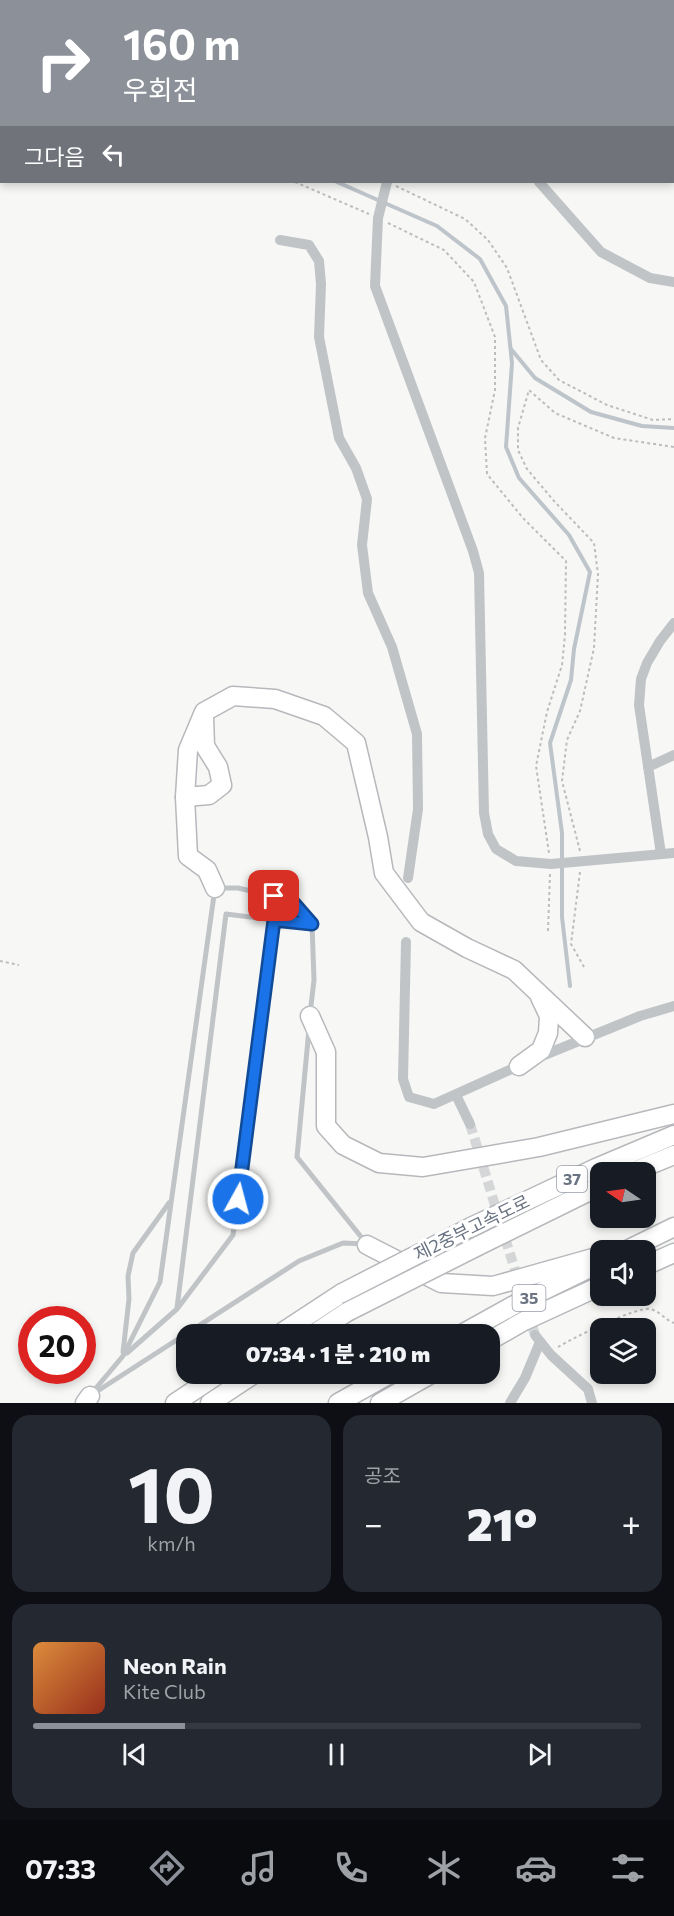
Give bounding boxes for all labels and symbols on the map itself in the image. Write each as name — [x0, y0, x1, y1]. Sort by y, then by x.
pin — [248, 870, 299, 921]
north arrow — [590, 1162, 656, 1228]
road number: 37 — [557, 1166, 587, 1192]
position arrow — [206, 1167, 270, 1231]
street label: 제2중부고속도로 — [410, 1190, 533, 1265]
road number: 35 — [512, 1285, 546, 1311]
speed limit sign: 20 — [18, 1306, 96, 1384]

